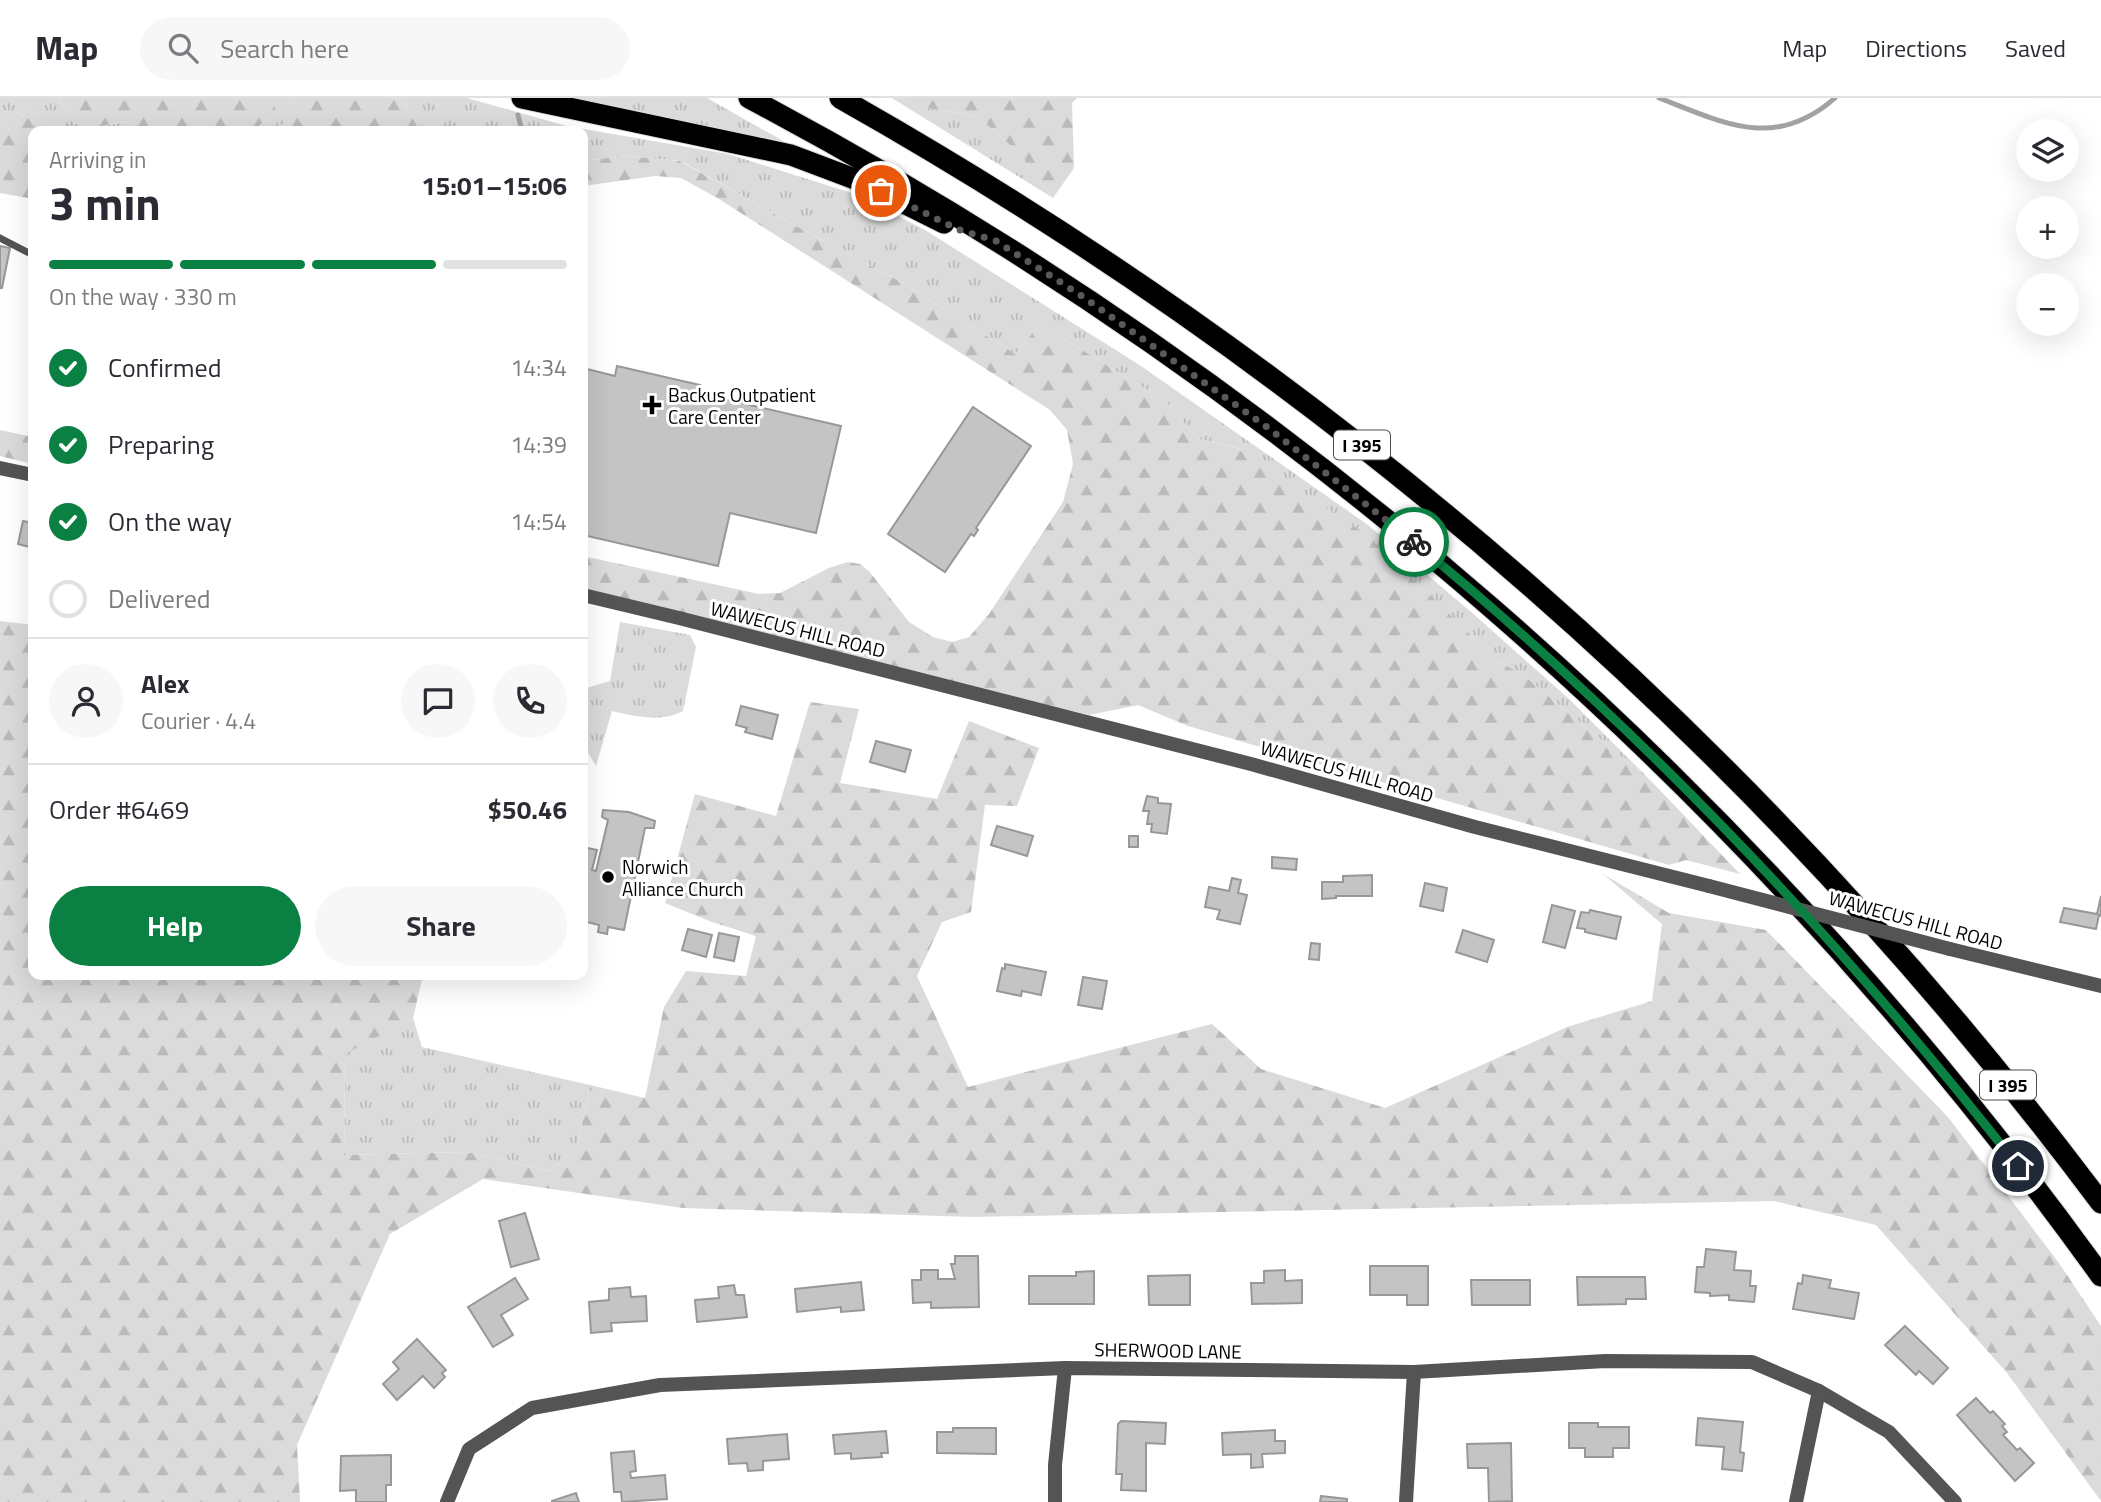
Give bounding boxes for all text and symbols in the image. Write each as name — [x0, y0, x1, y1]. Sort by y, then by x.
search box — [140, 17, 630, 80]
text: Map — [35, 23, 98, 73]
icon: search — [164, 29, 202, 67]
text: Search here — [220, 29, 349, 68]
text: Map — [1782, 30, 1827, 66]
text: Directions — [1865, 30, 1967, 66]
text: Saved — [2005, 30, 2066, 66]
map controls — [2016, 119, 2079, 336]
button: layers — [2016, 119, 2079, 182]
text: Arriving in — [49, 142, 146, 177]
pin — [851, 161, 911, 221]
text: 15:01–15:06 — [421, 166, 567, 205]
text: 3 min — [49, 168, 161, 238]
icon: bag — [862, 172, 900, 210]
button: + — [2016, 196, 2079, 259]
button: − — [2016, 273, 2079, 336]
text: On the way · 330 m — [49, 279, 237, 314]
text: Confirmed — [108, 348, 222, 387]
icon: check — [49, 349, 87, 387]
text: 14:34 — [510, 350, 567, 385]
place label: Backus Outpatient Care Center — [668, 380, 816, 431]
marker: Backus Outpatient Care Center — [642, 395, 662, 415]
text: Preparing — [108, 425, 214, 464]
icon: check — [49, 426, 87, 464]
text: 14:39 — [510, 427, 567, 462]
road number: I 395 — [1334, 430, 1390, 460]
text: On the way — [108, 502, 232, 541]
icon: check — [49, 503, 87, 541]
text: 14:54 — [510, 504, 567, 539]
courier — [1379, 507, 1449, 577]
icon: bike — [1395, 523, 1433, 561]
text: Delivered — [108, 579, 211, 618]
street label: WAWECUS HILL ROAD — [708, 593, 888, 665]
button: person — [49, 664, 123, 738]
text: Alex — [141, 664, 189, 703]
button: chat — [401, 664, 475, 738]
button: phone — [493, 664, 567, 738]
text: Courier · 4.4 — [141, 703, 256, 738]
street label: WAWECUS HILL ROAD — [1257, 732, 1437, 810]
text: Order #6469 — [49, 790, 189, 829]
text: $50.46 — [488, 790, 567, 829]
place label: Norwich Alliance Church — [622, 852, 743, 903]
marker: Norwich Alliance Church — [600, 869, 616, 885]
street label: WAWECUS HILL ROAD — [1826, 883, 2006, 957]
button: Help — [49, 886, 301, 966]
button: Share — [315, 886, 567, 966]
road number: I 395 — [1980, 1070, 2036, 1100]
pin — [1988, 1136, 2048, 1196]
icon: home — [1999, 1147, 2037, 1185]
street label: SHERWOOD LANE — [1094, 1334, 1242, 1366]

